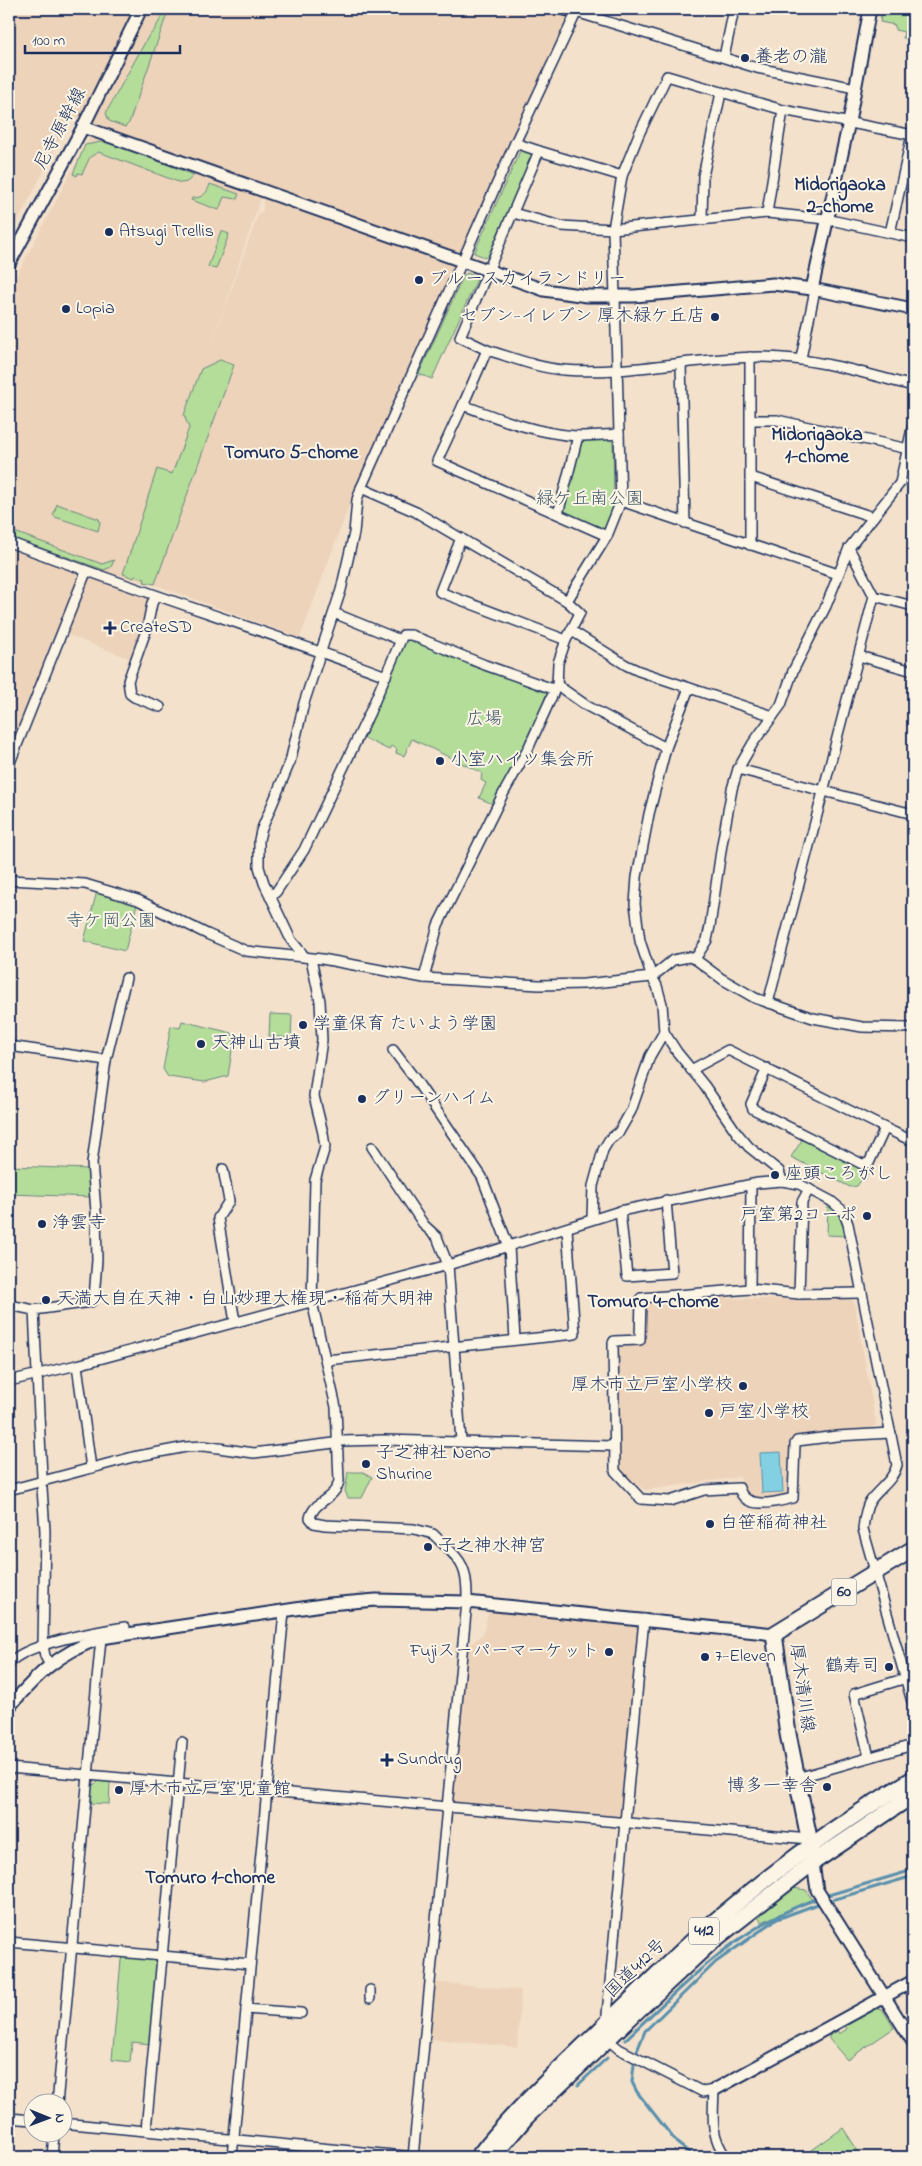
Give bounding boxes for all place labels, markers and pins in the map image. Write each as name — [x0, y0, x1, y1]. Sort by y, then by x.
place label: 養老の瀧 — [755, 45, 827, 71]
marker: 養老の瀧 — [739, 52, 751, 64]
place label: Atsugi Trellis — [119, 219, 214, 246]
marker: Atsugi Trellis — [103, 226, 115, 238]
place label: ブルースカイランドリー — [429, 267, 626, 293]
marker: ブルースカイランドリー — [413, 274, 425, 286]
place label: Lopia — [76, 296, 115, 322]
marker: Lopia — [60, 303, 72, 315]
place label: セブン-イレブン 厚木緑ケ丘店 — [460, 304, 705, 330]
marker: セブン-イレブン 厚木緑ケ丘店 — [709, 311, 721, 323]
place label: CreateSD — [120, 615, 192, 641]
marker: CreateSD — [104, 622, 116, 634]
place label: 小室ハイツ集会所 — [450, 748, 594, 774]
marker: 小室ハイツ集会所 — [434, 755, 446, 767]
place label: 学童保育 たいよう学園 — [313, 1012, 498, 1038]
marker: 学童保育 たいよう学園 — [297, 1019, 309, 1031]
place label: 天神山古墳 — [211, 1031, 301, 1057]
marker: 天神山古墳 — [195, 1038, 207, 1050]
place label: グリーンハイム — [372, 1086, 495, 1112]
marker: グリーンハイム — [356, 1093, 368, 1105]
place label: 座頭ころがし — [785, 1162, 893, 1188]
marker: 座頭ころがし — [769, 1169, 781, 1181]
place label: 戸室第2コーポ — [740, 1203, 857, 1229]
marker: 戸室第2コーポ — [861, 1210, 873, 1222]
place label: 浄雲寺 — [52, 1211, 106, 1237]
marker: 浄雲寺 — [36, 1218, 48, 1230]
place label: 天満大自在天神・白山妙理大権現・稲荷大明神 — [56, 1287, 434, 1313]
marker: 天満大自在天神・白山妙理大権現・稲荷大明神 — [40, 1294, 52, 1306]
place label: 厚木市立戸室小学校 — [571, 1373, 733, 1399]
marker: 厚木市立戸室小学校 — [737, 1380, 749, 1392]
place label: 戸室小学校 — [719, 1400, 809, 1426]
marker: 戸室小学校 — [703, 1407, 715, 1419]
place label: 子之神社 Neno Shurine — [376, 1441, 491, 1488]
marker: 子之神社 Neno Shurine — [360, 1458, 372, 1470]
place label: 白笹稲荷神社 — [720, 1511, 828, 1537]
marker: 白笹稲荷神社 — [704, 1518, 716, 1530]
place label: 子之神水神宮 — [438, 1534, 546, 1560]
marker: 子之神水神宮 — [422, 1541, 434, 1553]
place label: Fujiスーパーマーケット — [409, 1639, 599, 1665]
place label: 7-Eleven — [715, 1644, 776, 1670]
marker: Fujiスーパーマーケット — [603, 1646, 615, 1658]
marker: 7-Eleven — [699, 1651, 711, 1663]
place label: 鶴寿司 — [825, 1654, 879, 1680]
marker: 鶴寿司 — [883, 1661, 895, 1673]
place label: Sundrug — [397, 1747, 462, 1774]
marker: Sundrug — [381, 1754, 393, 1766]
place label: 博多一幸舎 — [727, 1774, 817, 1800]
place label: 厚木市立戸室児童館 — [129, 1777, 291, 1803]
marker: 博多一幸舎 — [821, 1781, 833, 1793]
marker: 厚木市立戸室児童館 — [113, 1784, 125, 1796]

